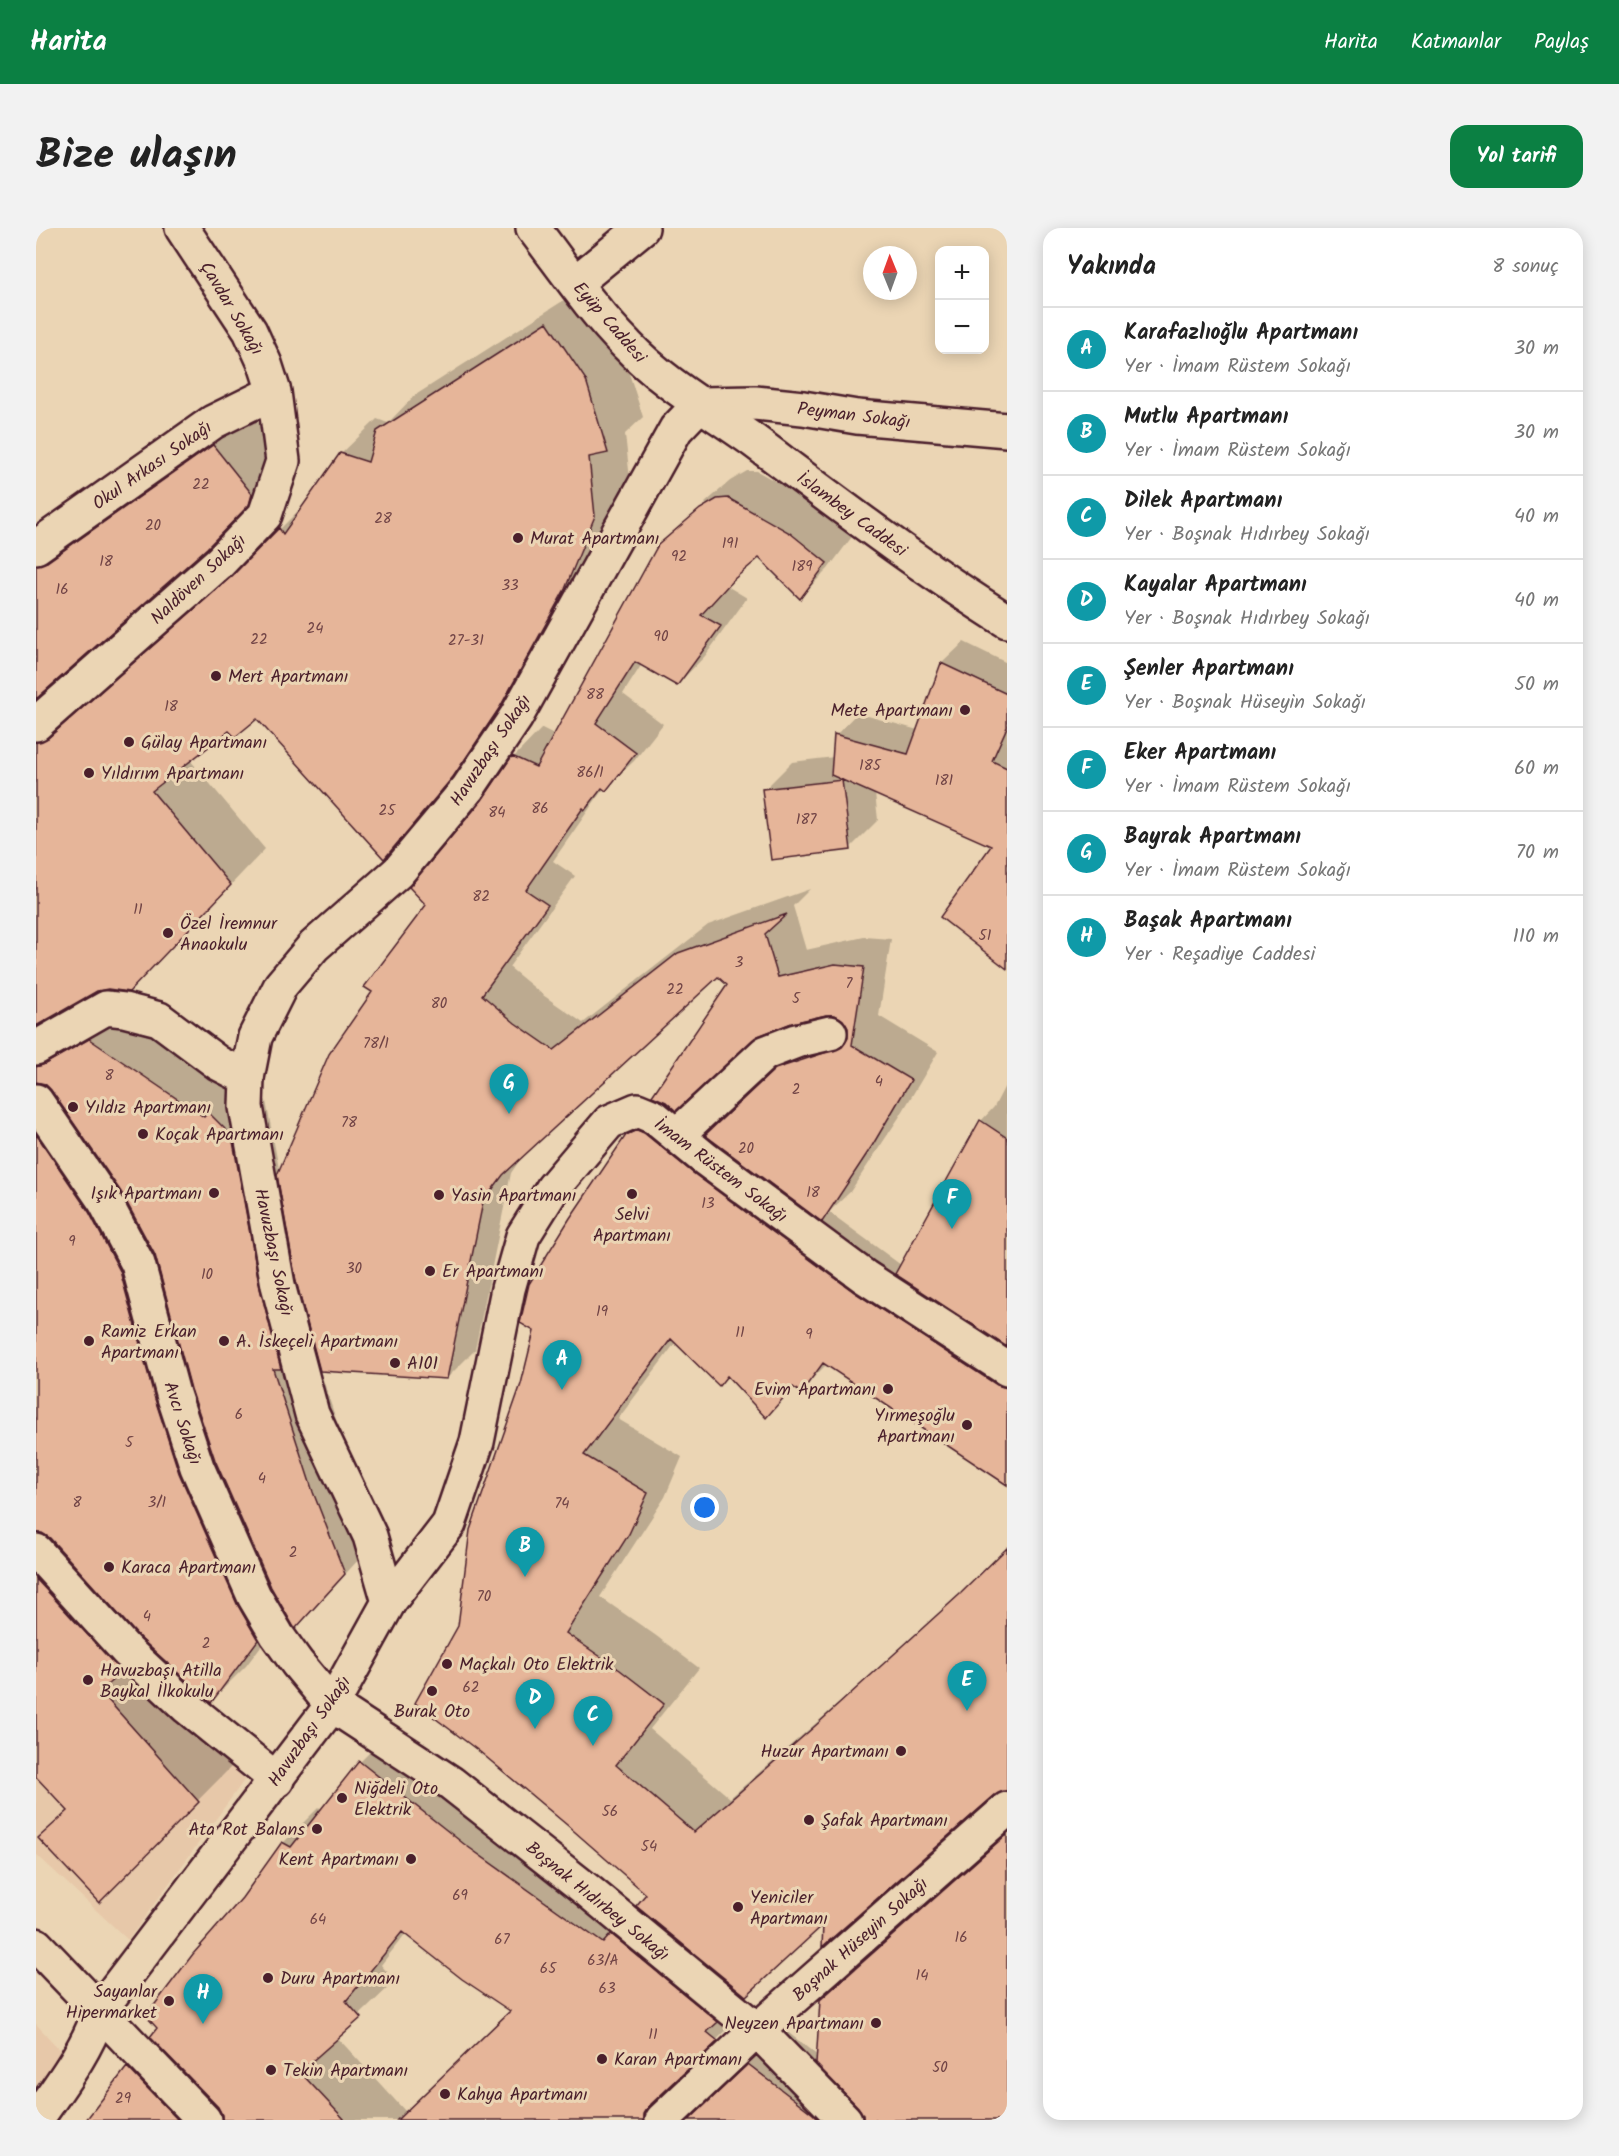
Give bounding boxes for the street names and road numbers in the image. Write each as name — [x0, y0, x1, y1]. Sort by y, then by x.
street label: Çavdar Sokağı — [191, 256, 270, 361]
street label: Eyüp Caddesi — [565, 275, 653, 371]
street label: Peyman Sokağı — [796, 395, 912, 438]
street label: Okul Arkası Sokağı — [87, 414, 219, 519]
street label: İslambey Caddesi — [790, 465, 913, 566]
street label: Naldöven Sokağı — [144, 528, 254, 632]
street label: Havuzbaşı Sokağı — [443, 689, 540, 813]
street label: İmam Rüstem Sokağı — [647, 1111, 793, 1231]
street label: Havuzbaşı Sokağı — [245, 1186, 300, 1319]
street label: Avcı Sokağı — [154, 1378, 209, 1469]
street label: Havuzbaşı Sokağı — [261, 1670, 359, 1793]
street label: Boşnak Hıdırbey Sokağı — [519, 1835, 675, 1970]
street label: Boşnak Hüseyin Sokağı — [786, 1871, 936, 2009]

